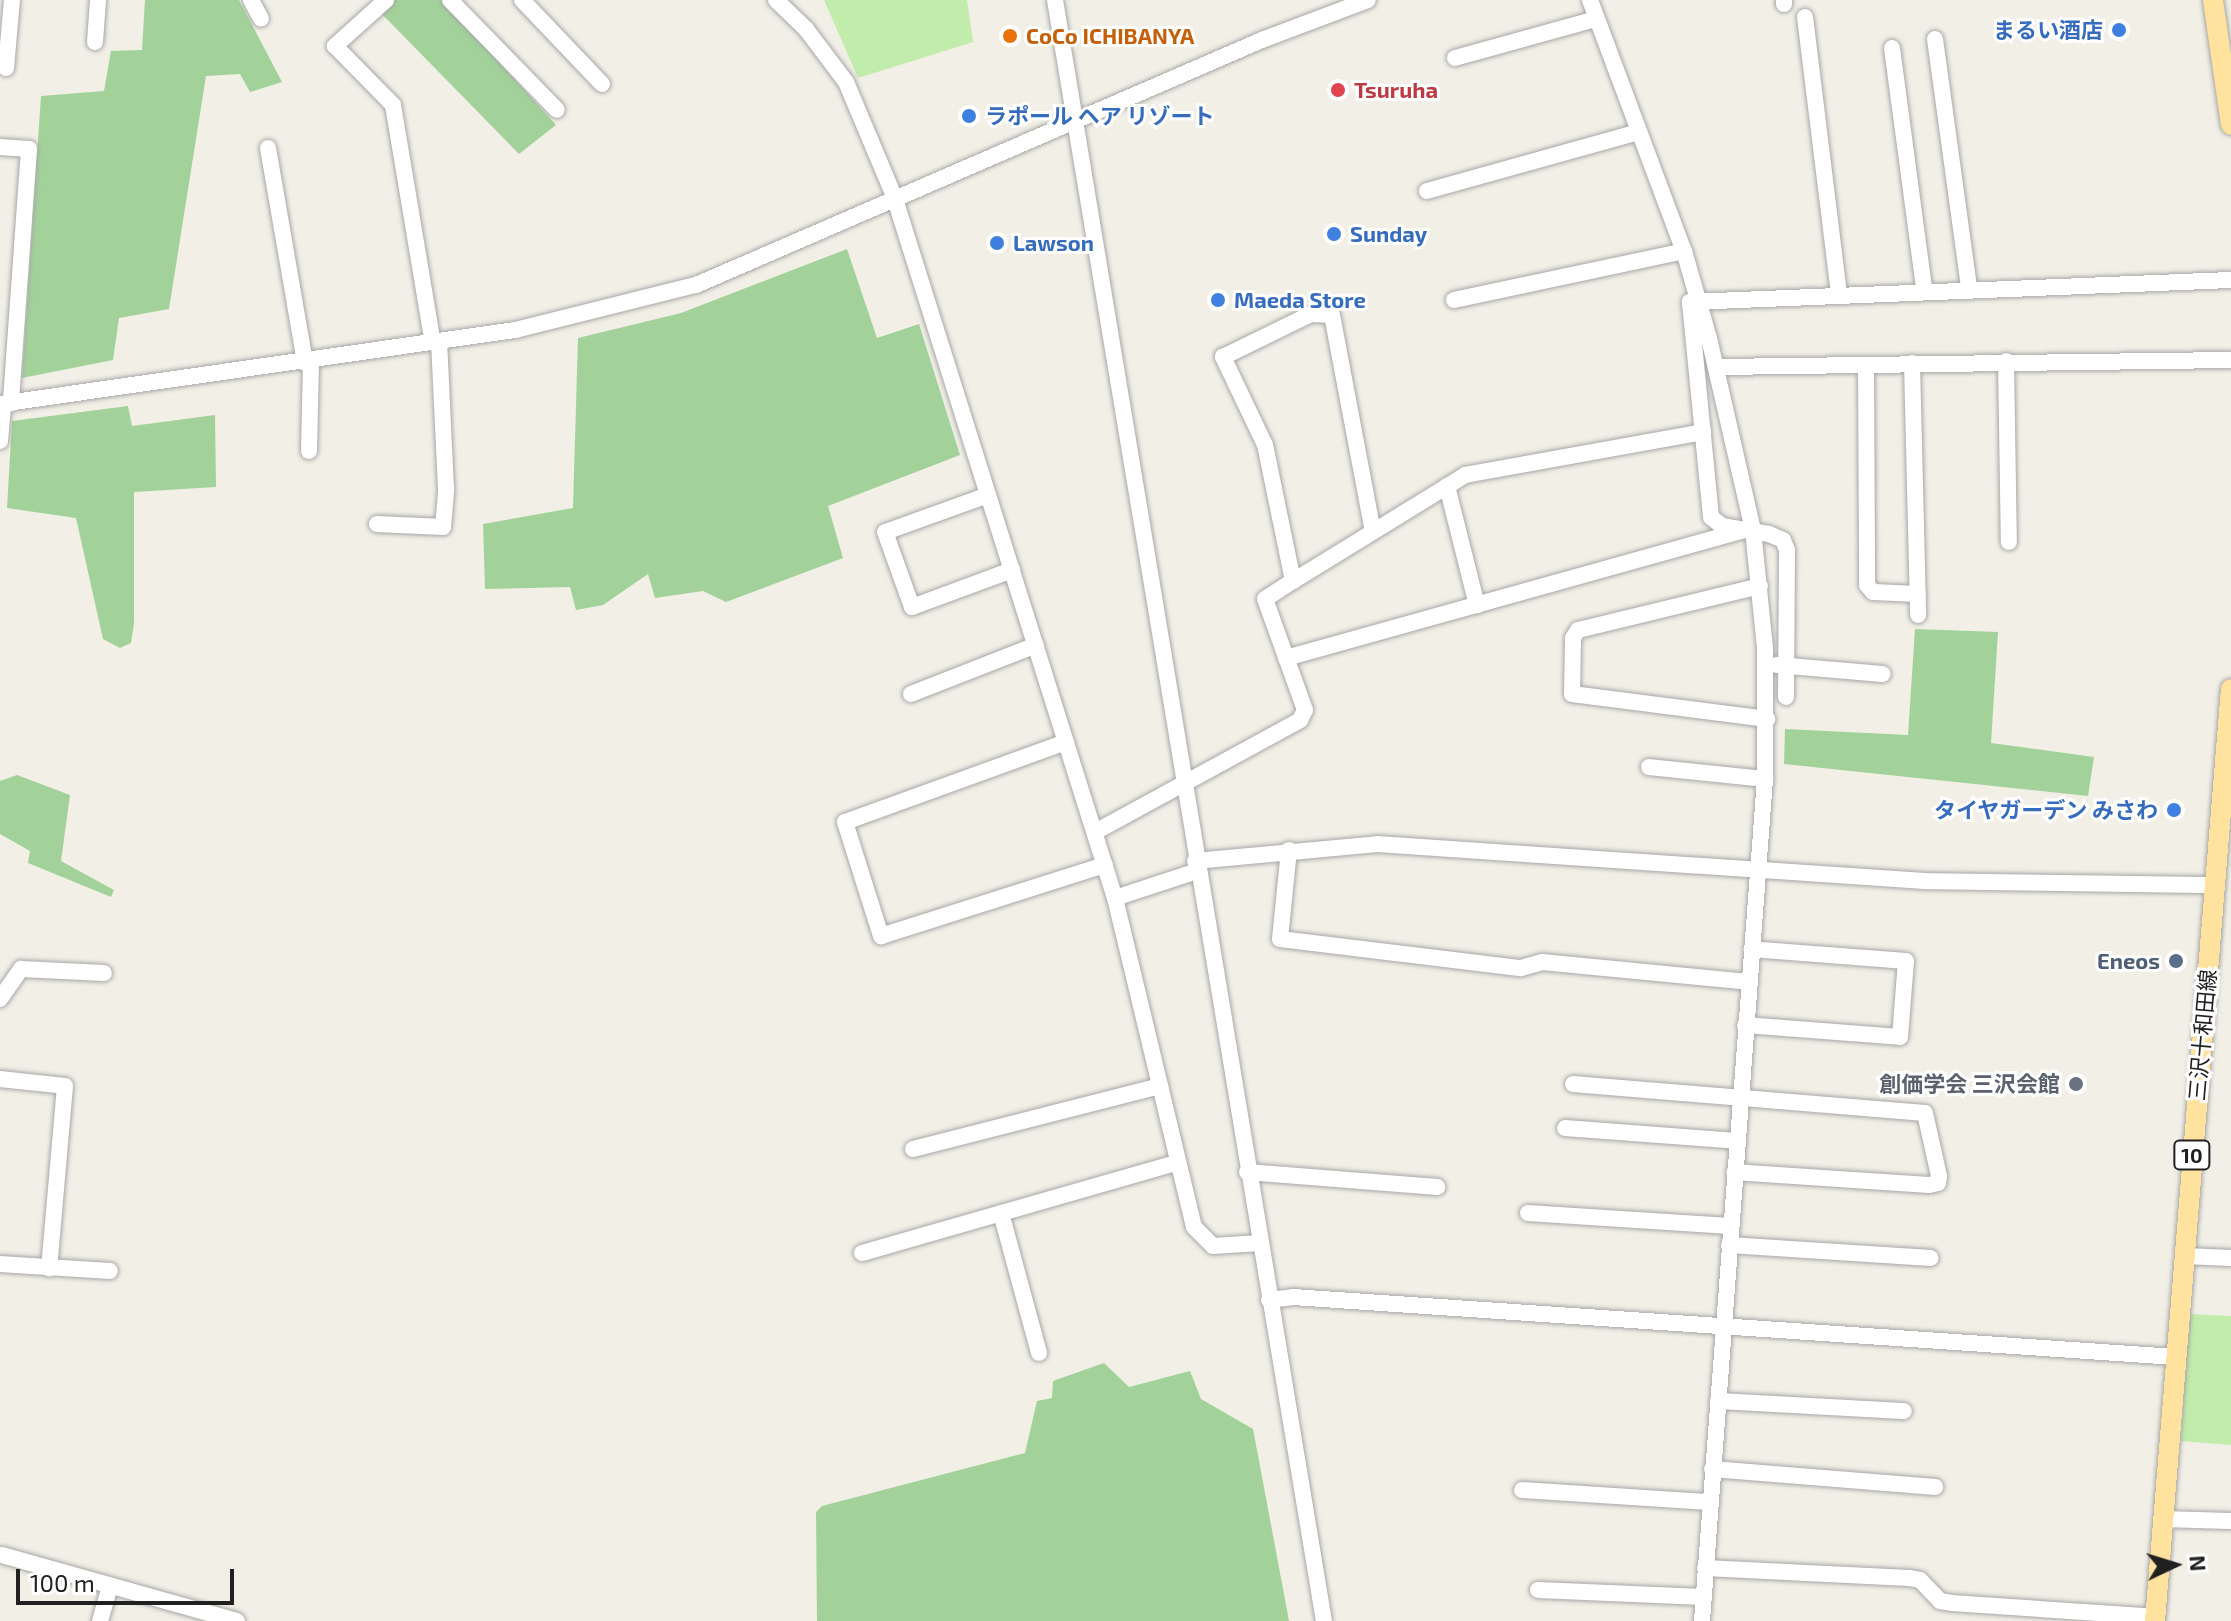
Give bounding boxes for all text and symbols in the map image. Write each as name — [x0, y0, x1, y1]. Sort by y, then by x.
place label: まるい酒店 — [1993, 17, 2103, 43]
marker: まるい酒店 — [2110, 21, 2128, 39]
place label: CoCo ICHIBANYA — [1026, 23, 1194, 49]
marker: CoCo ICHIBANYA — [1001, 27, 1019, 45]
place label: Tsuruha — [1354, 77, 1438, 103]
marker: Tsuruha — [1329, 81, 1347, 99]
place label: ラポール ヘア リゾート — [985, 103, 1215, 129]
marker: ラポール ヘア リゾート — [960, 107, 978, 125]
place label: Sunday — [1350, 221, 1427, 247]
marker: Sunday — [1325, 225, 1343, 243]
place label: Lawson — [1013, 230, 1094, 256]
marker: Lawson — [988, 234, 1006, 252]
place label: Maeda Store — [1234, 287, 1366, 313]
marker: Maeda Store — [1209, 291, 1227, 309]
place label: タイヤガーデン みさわ — [1933, 797, 2158, 823]
marker: タイヤガーデン みさわ — [2165, 801, 2183, 819]
place label: Eneos — [2097, 948, 2160, 974]
marker: Eneos — [2167, 952, 2185, 970]
street label: 三沢十和田線 — [2183, 968, 2221, 1102]
place label: 創価学会 三沢会館 — [1879, 1071, 2060, 1097]
marker: 創価学会 三沢会館 — [2067, 1075, 2085, 1093]
road number: 10 — [2172, 1139, 2212, 1171]
north arrow — [2135, 1525, 2215, 1605]
scale bar — [20, 1553, 238, 1603]
text: N — [2185, 1554, 2212, 1572]
text: 100 m — [30, 1568, 95, 1597]

